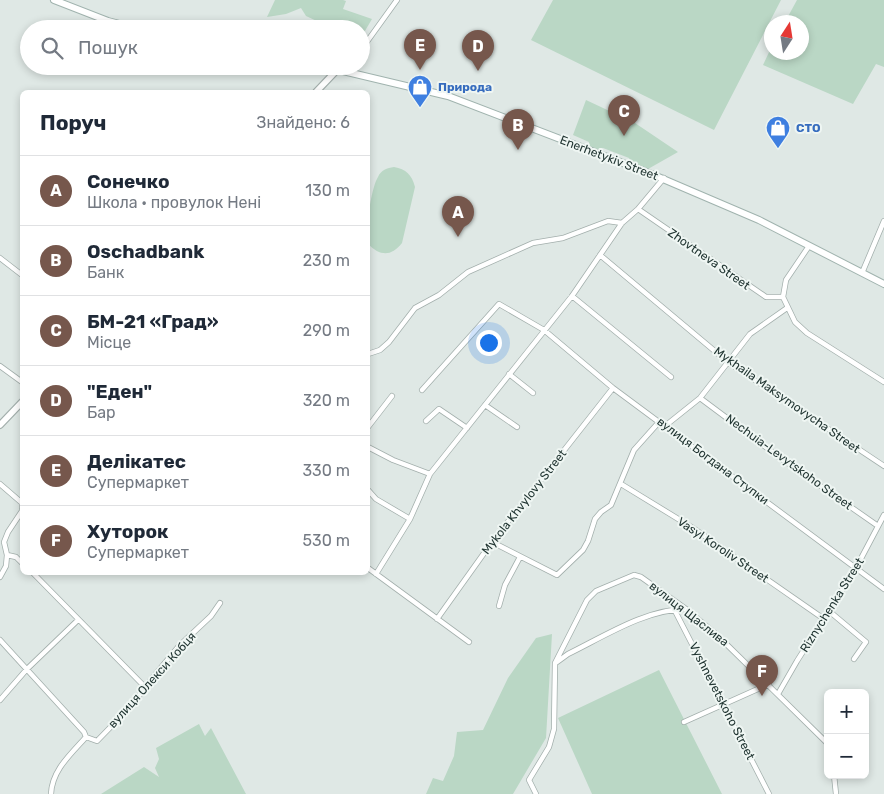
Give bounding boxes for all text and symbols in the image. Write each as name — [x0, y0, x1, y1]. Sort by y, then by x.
north arrow — [764, 15, 809, 60]
search box — [20, 20, 370, 75]
pin: E — [404, 29, 436, 70]
pin: D — [462, 30, 494, 71]
icon: search — [38, 34, 66, 62]
text: Пошук — [78, 36, 138, 59]
shop icon: Природа — [407, 74, 433, 108]
place label: Природа — [438, 80, 492, 94]
pin: C — [608, 95, 640, 136]
pin: B — [502, 109, 534, 150]
text: Поруч — [40, 110, 106, 135]
text: Знайдено: 6 — [257, 113, 350, 132]
shop icon: СТО — [765, 115, 791, 149]
place label: СТО — [796, 121, 821, 135]
street label: Enerhetykiv Street — [558, 133, 660, 183]
text: Сонечко — [87, 170, 170, 193]
text: A — [50, 181, 62, 200]
text: 130 m — [305, 181, 350, 200]
text: Школа · провулок Нені — [87, 193, 261, 212]
pin: A — [442, 196, 474, 237]
street label: Zhovtneva Street — [665, 225, 753, 293]
text: Oschadbank — [87, 240, 204, 263]
text: B — [50, 251, 62, 270]
text: 230 m — [303, 251, 350, 270]
text: Банк — [87, 263, 124, 282]
text: БМ-21 «Град» — [87, 310, 219, 333]
text: C — [50, 321, 62, 340]
text: 290 m — [303, 321, 350, 340]
your location — [476, 330, 502, 356]
text: Місце — [87, 333, 131, 352]
street label: Mykhaila Maksymovycha Street — [711, 344, 863, 456]
text: "Еден" — [87, 380, 152, 403]
text: D — [50, 391, 62, 410]
text: 320 m — [303, 391, 350, 410]
text: Бар — [87, 403, 116, 422]
street label: Nechuia-Levytskoho Street — [723, 411, 855, 513]
street label: вулиця Богдана Ступки — [654, 414, 772, 508]
street label: Mykola Khvylovy Street — [479, 447, 569, 557]
text: Делікатес — [87, 450, 186, 473]
text: E — [51, 461, 61, 480]
text: 330 m — [302, 461, 350, 480]
text: Супермаркет — [87, 473, 189, 492]
street label: Vasyl Koroliv Street — [675, 514, 772, 586]
text: Хуторок — [87, 520, 169, 543]
text: F — [51, 531, 61, 550]
text: 530 m — [303, 531, 350, 550]
text: Супермаркет — [87, 543, 189, 562]
street label: Riznychenka Street — [797, 555, 867, 655]
street label: вулиця Щаслива — [647, 579, 731, 649]
street label: вулиця Олекси Кобця — [105, 629, 199, 731]
street label: Vyshnevetskoho Street — [686, 640, 758, 762]
pin: F — [746, 655, 778, 696]
map controls — [824, 689, 869, 779]
button: + — [824, 689, 869, 734]
button: − — [824, 734, 869, 779]

